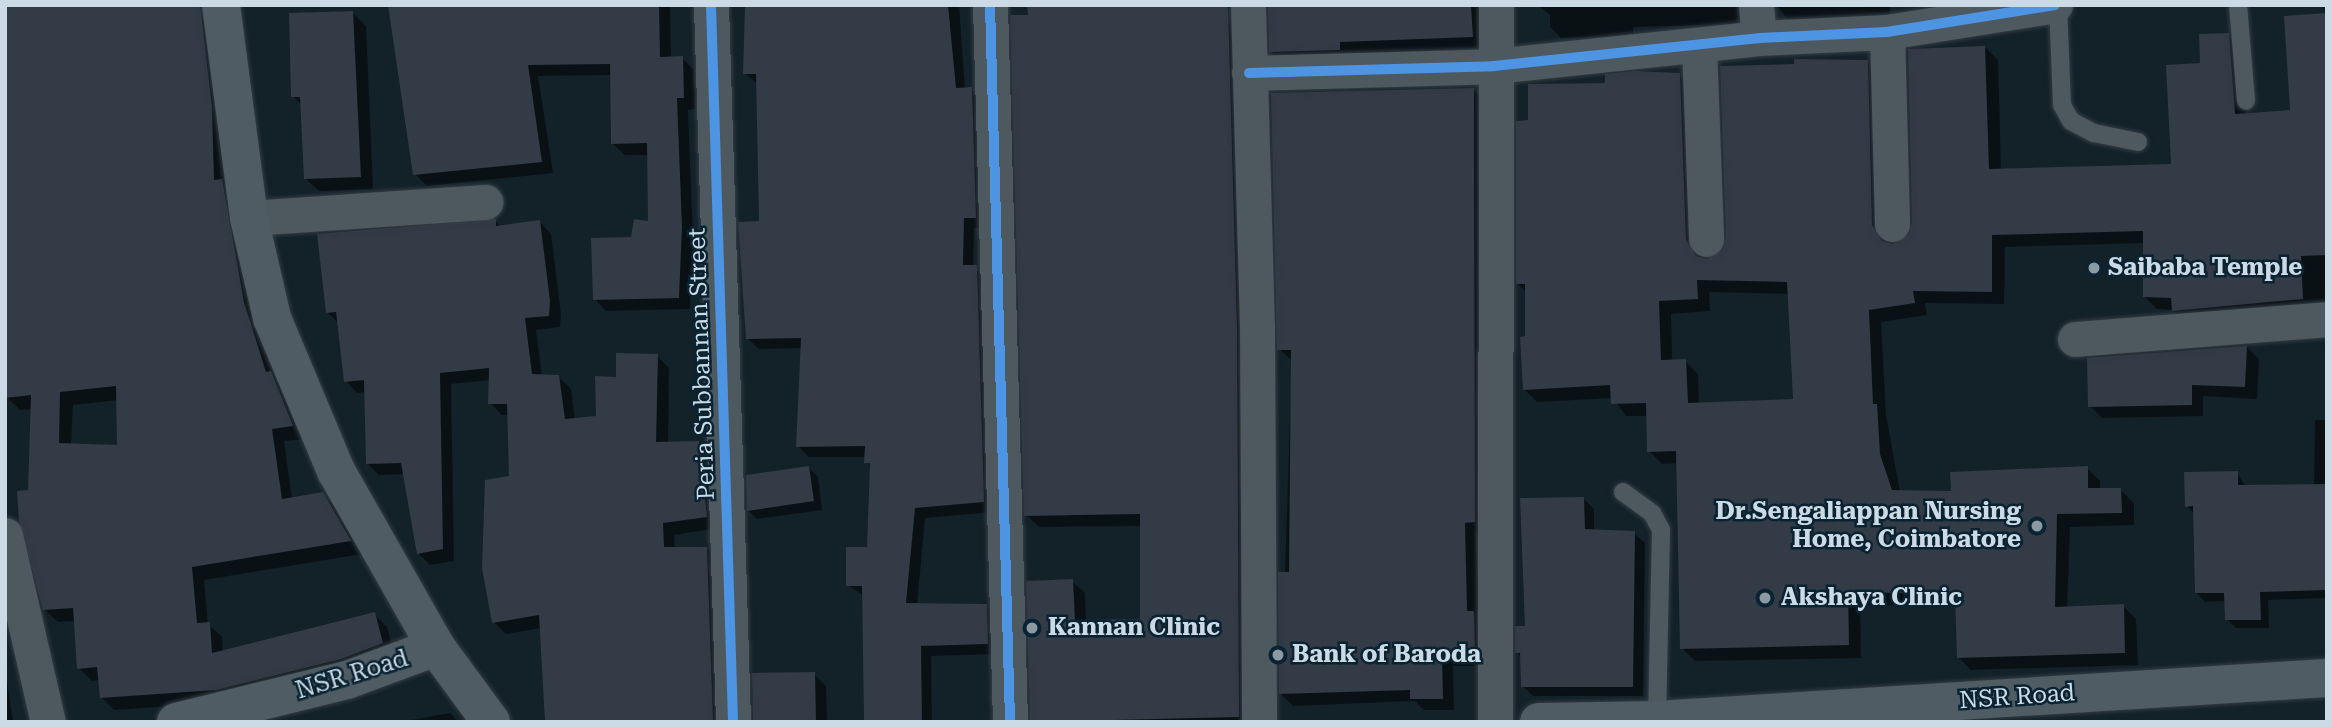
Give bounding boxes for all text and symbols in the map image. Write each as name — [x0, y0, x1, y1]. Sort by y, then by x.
street label: Peria Subbannan Street — [683, 227, 721, 501]
place label: Saibaba Temple — [2108, 254, 2302, 282]
marker: Saibaba Temple — [2086, 260, 2102, 276]
place label: Dr.Sengaliappan Nursing Home, Coimbatore — [1715, 498, 2021, 554]
marker: Dr.Sengaliappan Nursing Home, Coimbatore — [2027, 516, 2047, 536]
place label: Akshaya Clinic — [1781, 584, 1962, 612]
marker: Akshaya Clinic — [1755, 588, 1775, 608]
place label: Kannan Clinic — [1048, 614, 1220, 642]
marker: Kannan Clinic — [1022, 618, 1042, 638]
place label: Bank of Baroda — [1292, 641, 1481, 669]
street label: NSR Road — [292, 644, 412, 706]
marker: Bank of Baroda — [1270, 647, 1286, 663]
street label: NSR Road — [1958, 679, 2076, 715]

